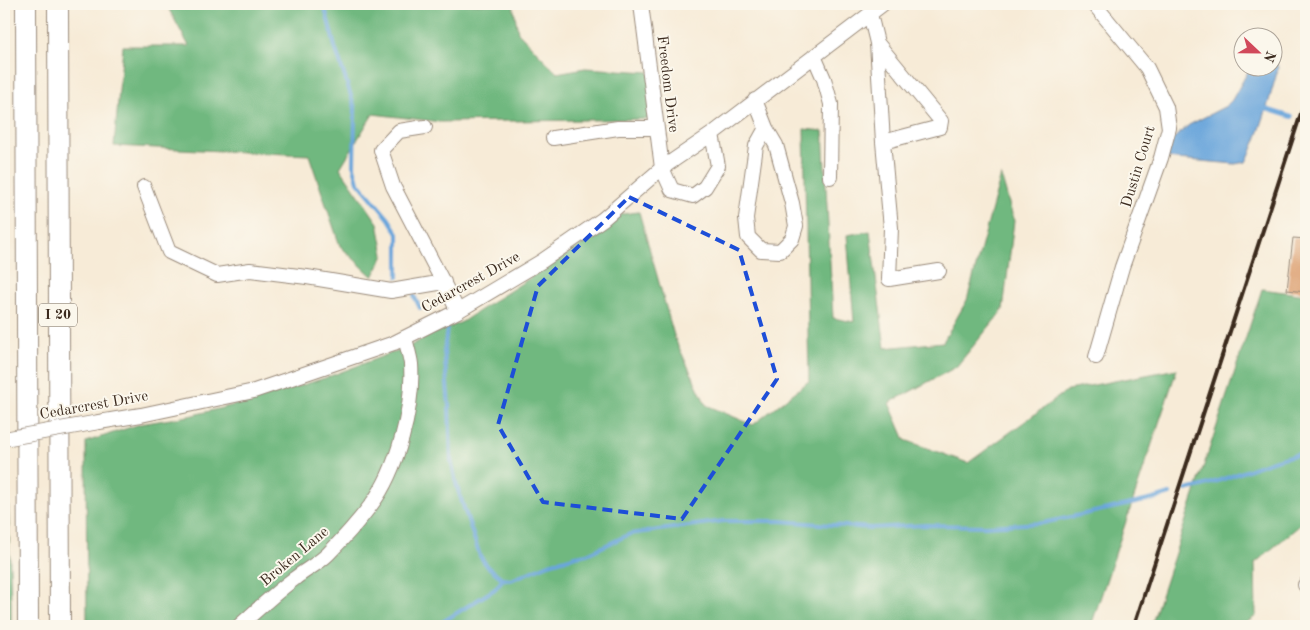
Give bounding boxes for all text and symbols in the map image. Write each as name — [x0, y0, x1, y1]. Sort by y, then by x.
north arrow — [1232, 28, 1282, 78]
street label: Freedom Drive — [654, 35, 680, 133]
text: N — [1261, 49, 1278, 64]
street label: Dustin Court — [1119, 124, 1159, 210]
street label: Cedarcrest Drive — [419, 250, 523, 316]
road number: I 20 — [39, 304, 77, 326]
street label: Cedarcrest Drive — [39, 389, 150, 423]
street label: Broken Lane — [258, 524, 332, 590]

